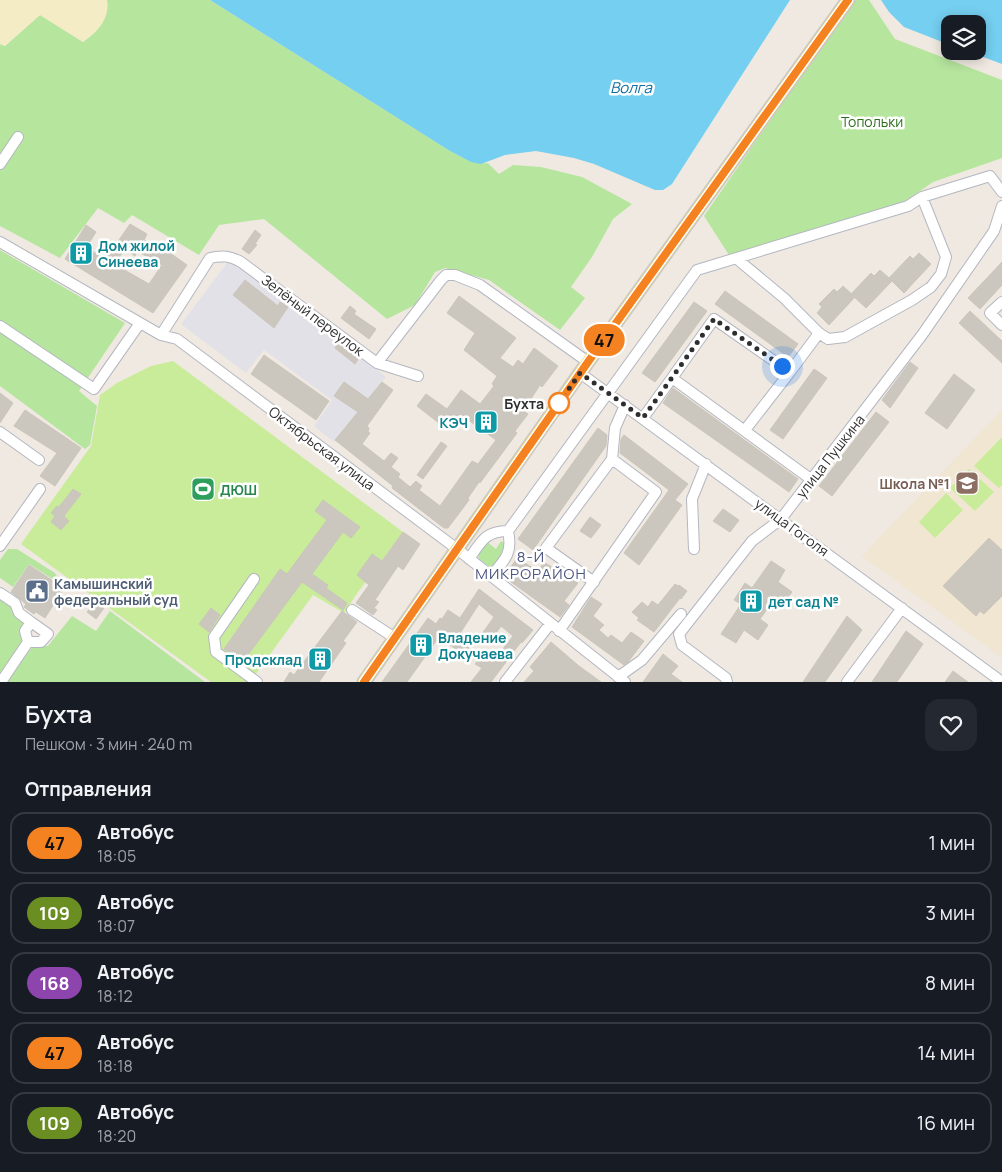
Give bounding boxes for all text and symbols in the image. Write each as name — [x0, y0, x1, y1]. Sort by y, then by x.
map controls — [941, 15, 986, 60]
button: layers — [941, 15, 986, 60]
water label: Волга — [610, 77, 653, 98]
park label: Топольки — [841, 112, 903, 131]
place label: Дом жилой Синеева — [98, 236, 175, 271]
building icon: Дом жилой Синеева — [68, 240, 94, 266]
street label: Зелёный переулок — [258, 270, 369, 361]
line badge: 47 — [582, 324, 626, 356]
text: 47 — [594, 328, 614, 352]
your location — [770, 354, 795, 379]
marker: Бухта — [548, 392, 570, 414]
place label: Бухта — [504, 394, 544, 413]
street label: Октябрьская улица — [265, 402, 379, 494]
building icon: КЭЧ — [473, 409, 499, 435]
street label: улица Пушкина — [791, 410, 869, 502]
place label: КЭЧ — [439, 413, 468, 432]
school or university icon: Школа №1 — [954, 470, 980, 496]
place label: Школа №1 — [879, 474, 950, 493]
sports icon: ДЮШ — [190, 476, 216, 502]
place label: ДЮШ — [220, 480, 257, 499]
street label: улица Гоголя — [751, 494, 833, 560]
district label: 8-Й МИКРОРАЙОН — [475, 546, 587, 584]
place label: Камышинский федеральный суд — [54, 574, 178, 609]
public building icon: Камышинский федеральный суд — [24, 578, 50, 604]
building icon: дет сад № — [738, 588, 764, 614]
place label: дет сад № — [768, 592, 839, 611]
place label: Владение Докучаева — [438, 628, 513, 663]
building icon: Владение Докучаева — [408, 632, 434, 658]
building icon: Продсклад — [307, 646, 333, 672]
place label: Продсклад — [225, 650, 302, 669]
text: Бухта — [25, 697, 92, 730]
button: heart — [925, 699, 977, 751]
text: Пешком · 3 мин · 240 m — [25, 733, 192, 755]
text: Отправления — [25, 776, 152, 802]
text: Автобус — [97, 819, 174, 845]
text: 1 мин — [929, 830, 975, 856]
text: 47 — [44, 831, 65, 855]
text: 18:05 — [97, 845, 136, 867]
text: Автобус — [97, 889, 174, 915]
text: 3 мин — [926, 900, 975, 926]
text: 109 — [39, 901, 70, 925]
text: 18:07 — [97, 915, 135, 937]
text: Автобус — [97, 959, 174, 985]
text: 8 мин — [925, 970, 975, 996]
text: 168 — [39, 971, 70, 995]
text: 18:12 — [97, 985, 133, 1007]
text: Автобус — [97, 1029, 174, 1055]
text: 14 мин — [917, 1040, 975, 1066]
text: 47 — [44, 1041, 65, 1065]
text: 18:18 — [97, 1055, 133, 1077]
text: Автобус — [97, 1099, 174, 1125]
text: 16 мин — [917, 1110, 975, 1136]
text: 109 — [39, 1111, 70, 1135]
text: 18:20 — [97, 1125, 136, 1147]

